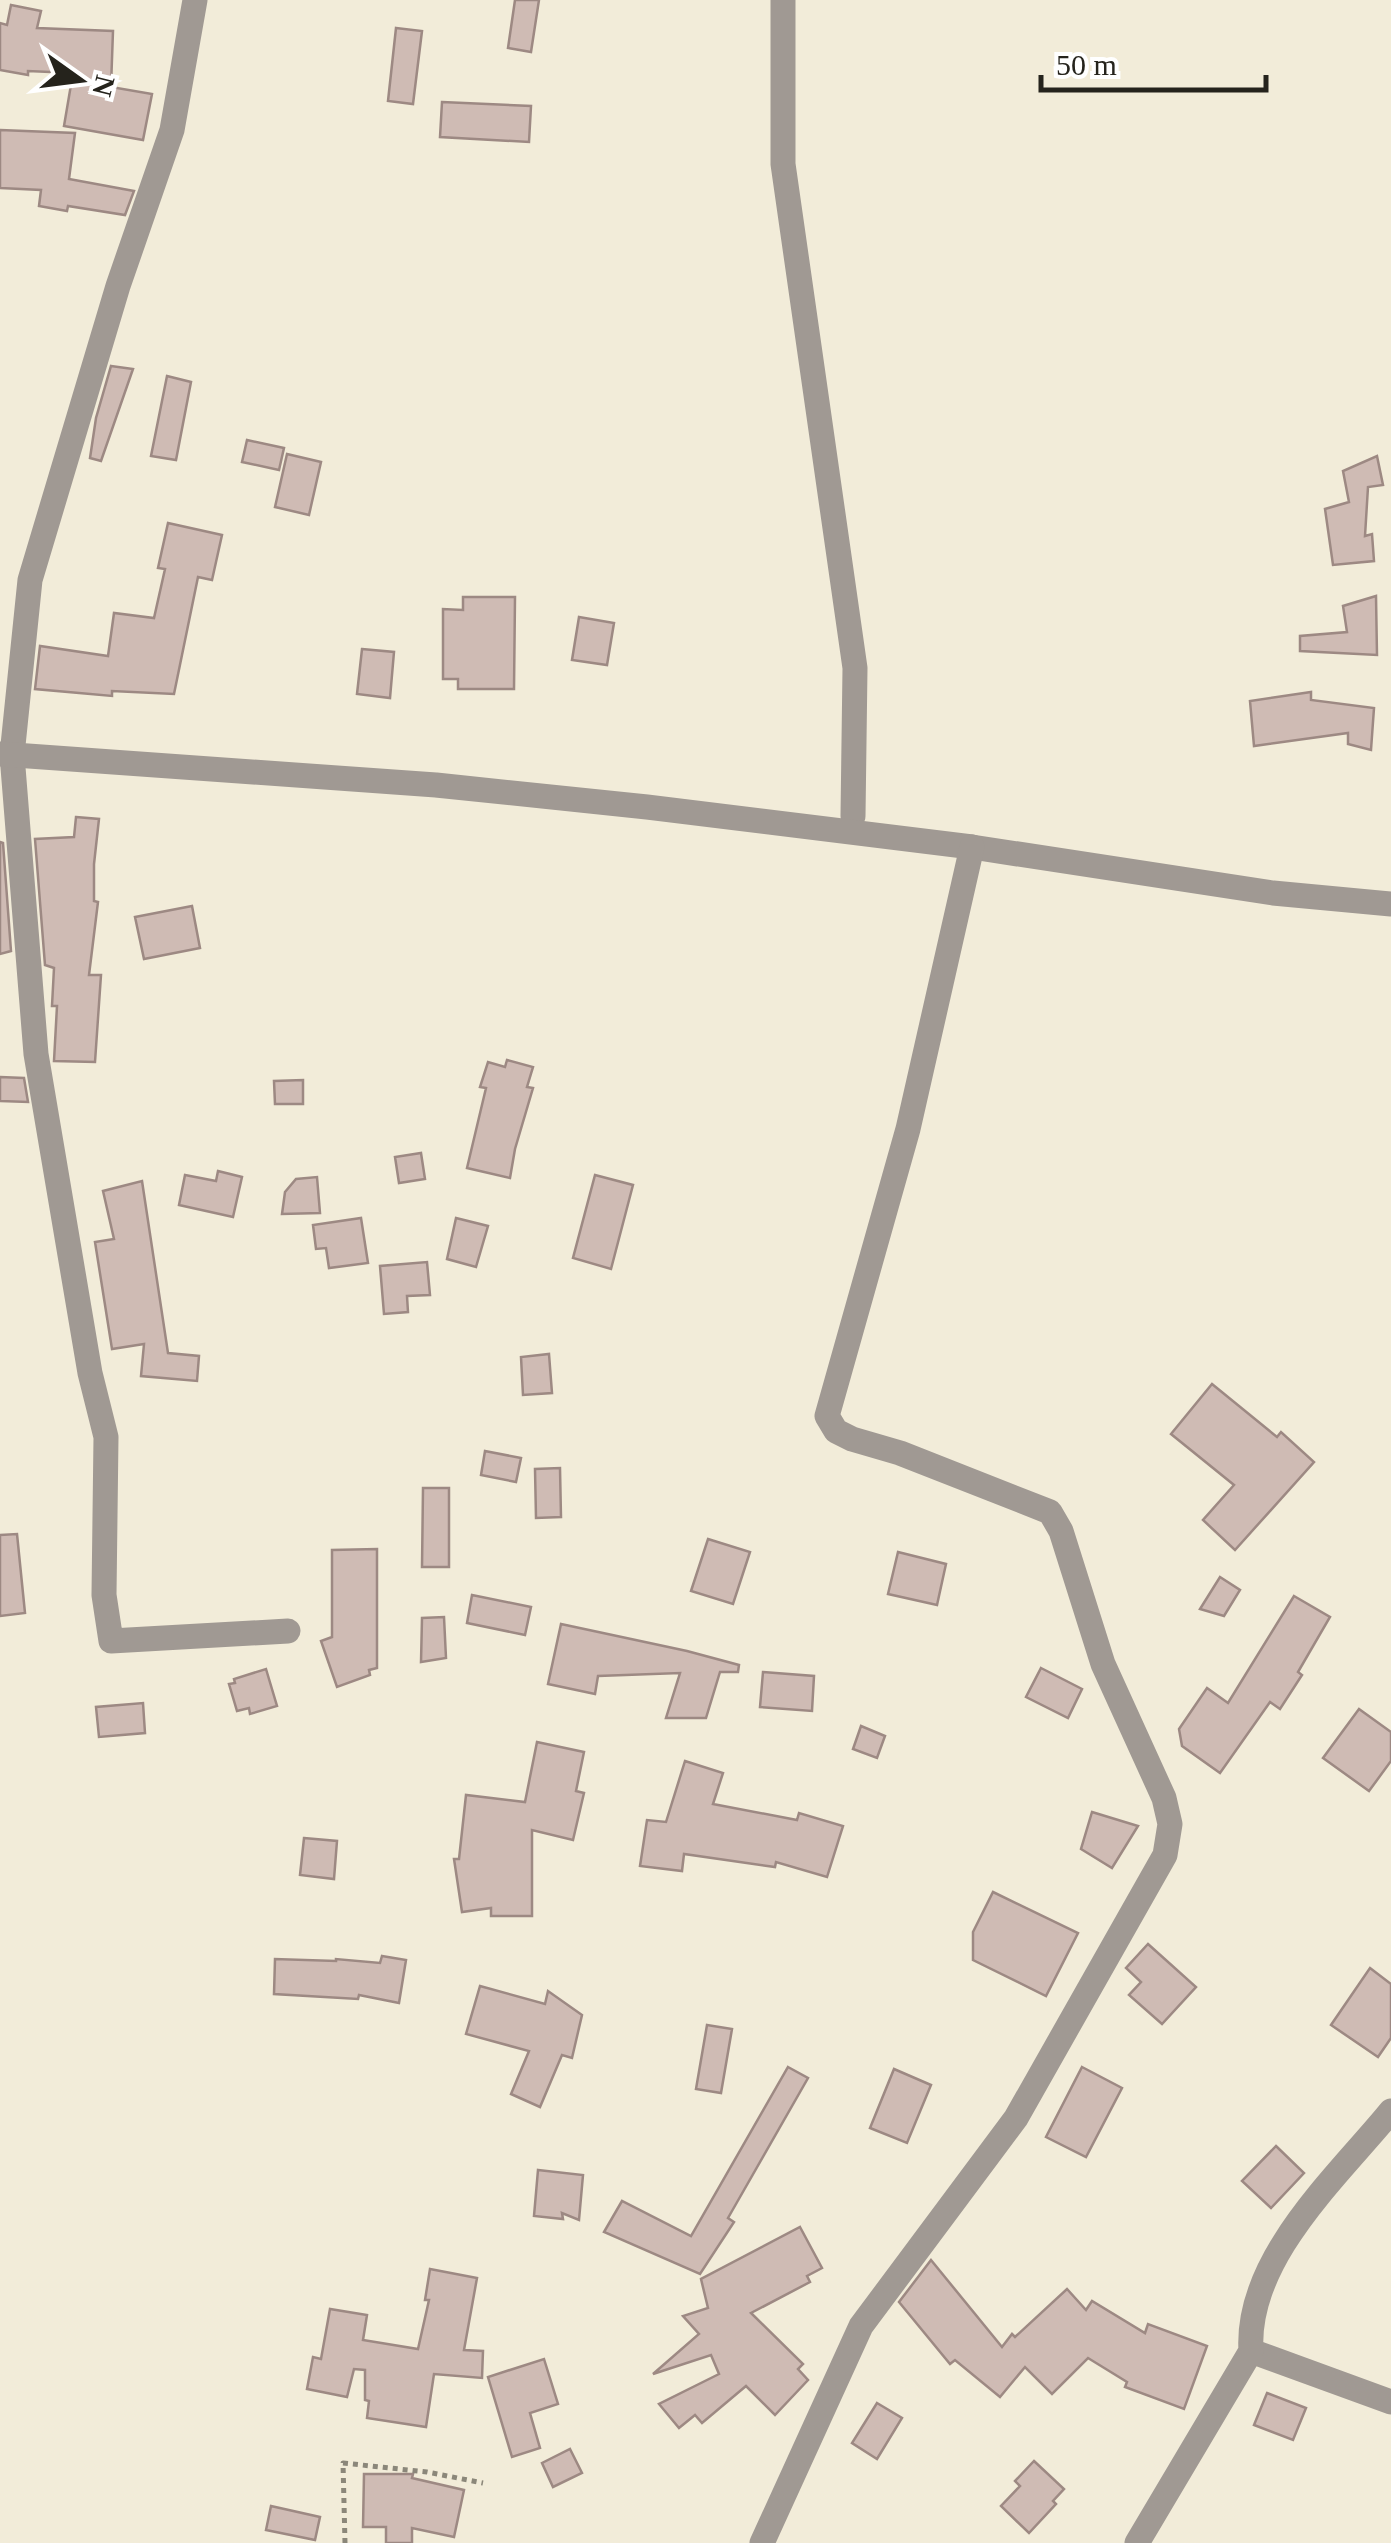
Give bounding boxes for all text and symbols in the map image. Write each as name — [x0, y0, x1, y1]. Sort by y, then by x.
north arrow — [30, 30, 130, 130]
scale bar — [1041, 30, 1266, 92]
text: 50 m — [1056, 48, 1117, 81]
text: N — [86, 72, 121, 99]

